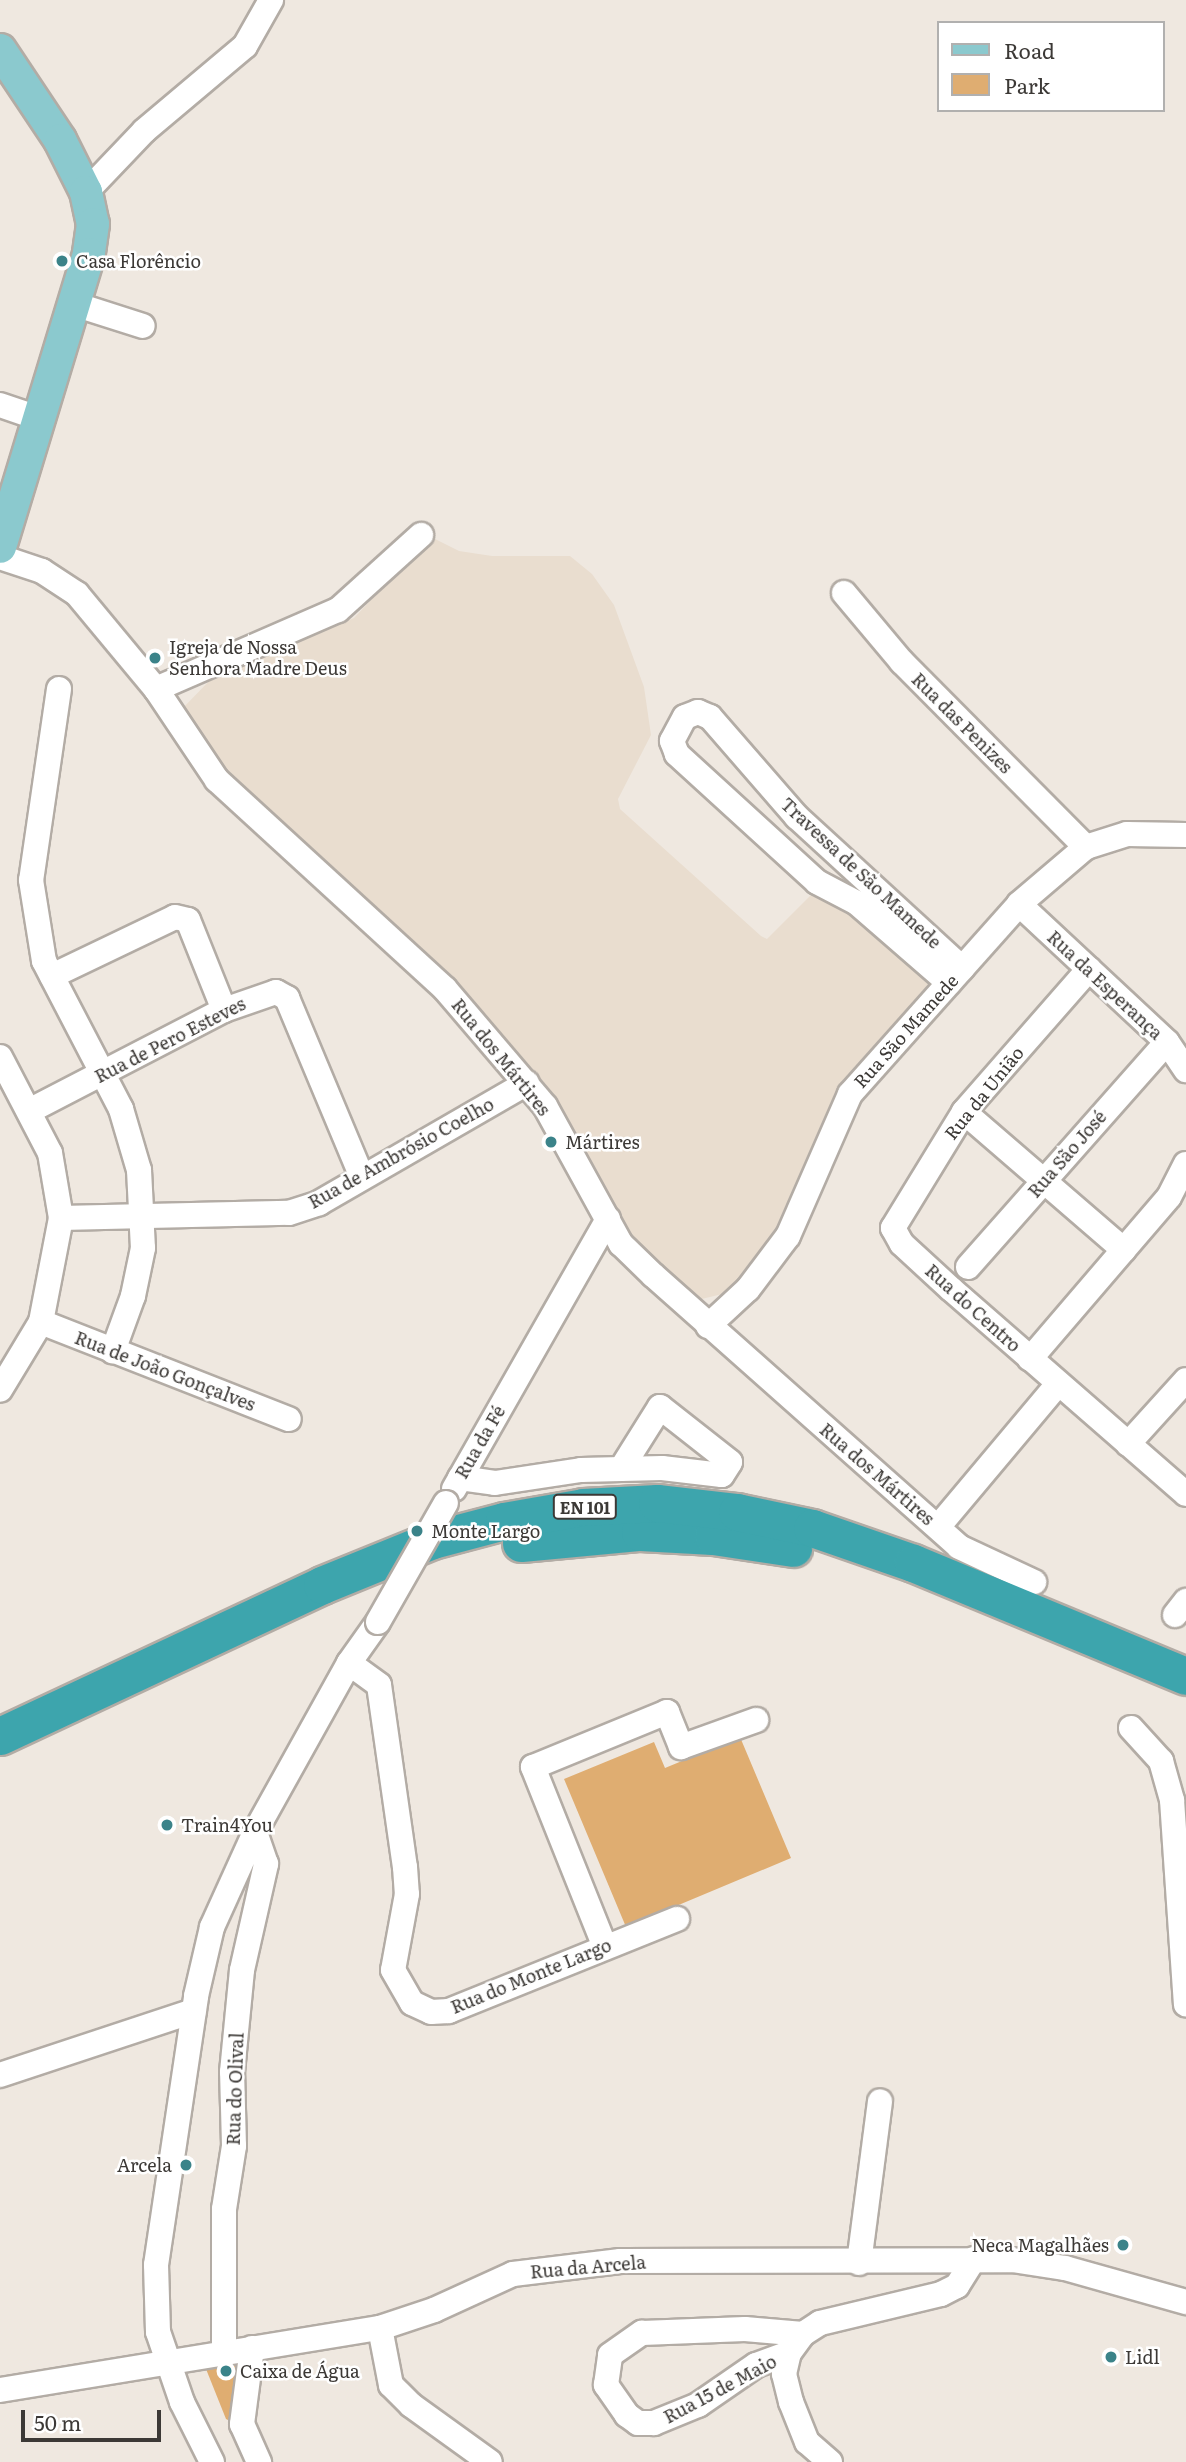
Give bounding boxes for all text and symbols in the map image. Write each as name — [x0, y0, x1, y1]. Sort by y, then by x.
legend — [937, 21, 1165, 112]
text: Road — [1004, 34, 1055, 65]
text: Park — [1004, 69, 1050, 100]
place label: Casa Florêncio — [76, 250, 201, 272]
marker: Casa Florêncio — [54, 253, 70, 269]
place label: Igreja de Nossa Senhora Madre Deus — [169, 637, 347, 680]
marker: Igreja de Nossa Senhora Madre Deus — [147, 650, 163, 666]
street label: Rua das Penizes — [907, 668, 1017, 778]
street label: Travessa de São Mamede — [776, 793, 946, 953]
street label: Rua da Esperança — [1043, 926, 1167, 1044]
street label: Rua São Mamede — [849, 970, 963, 1092]
street label: Rua de Pero Esteves — [91, 993, 249, 1087]
street label: Rua dos Mártires — [447, 994, 555, 1120]
street label: Rua da União — [940, 1042, 1028, 1144]
street label: Rua de Ambrósio Coelho — [304, 1093, 498, 1213]
street label: Rua São José — [1023, 1106, 1111, 1202]
place label: Mártires — [565, 1131, 640, 1153]
marker: Mártires — [543, 1134, 559, 1150]
street label: Rua do Centro — [921, 1260, 1025, 1356]
street label: Rua de João Gonçalves — [72, 1327, 258, 1415]
street label: Rua da Fé — [450, 1402, 510, 1482]
street label: Rua dos Mártires — [815, 1419, 939, 1529]
road number: EN 101 — [552, 1494, 618, 1520]
place label: Monte Largo — [431, 1520, 540, 1542]
marker: Monte Largo — [409, 1523, 425, 1539]
place label: Train4You — [181, 1814, 273, 1836]
marker: Train4You — [159, 1817, 175, 1833]
street label: Rua do Monte Largo — [448, 1934, 614, 2018]
street label: Rua do Olival — [222, 2032, 248, 2146]
place label: Arcela — [117, 2154, 172, 2176]
marker: Arcela — [178, 2157, 194, 2173]
place label: Neca Magalhães — [972, 2234, 1109, 2256]
marker: Neca Magalhães — [1115, 2237, 1131, 2253]
street label: Rua da Arcela — [529, 2251, 647, 2283]
place label: Lidl — [1125, 2346, 1160, 2368]
marker: Lidl — [1103, 2349, 1119, 2365]
street label: Rua 15 de Maio — [660, 2350, 780, 2428]
place label: Caixa de Água — [240, 2360, 360, 2382]
marker: Caixa de Água — [218, 2363, 234, 2379]
scale bar — [24, 2396, 164, 2440]
text: 50 m — [34, 2406, 81, 2437]

